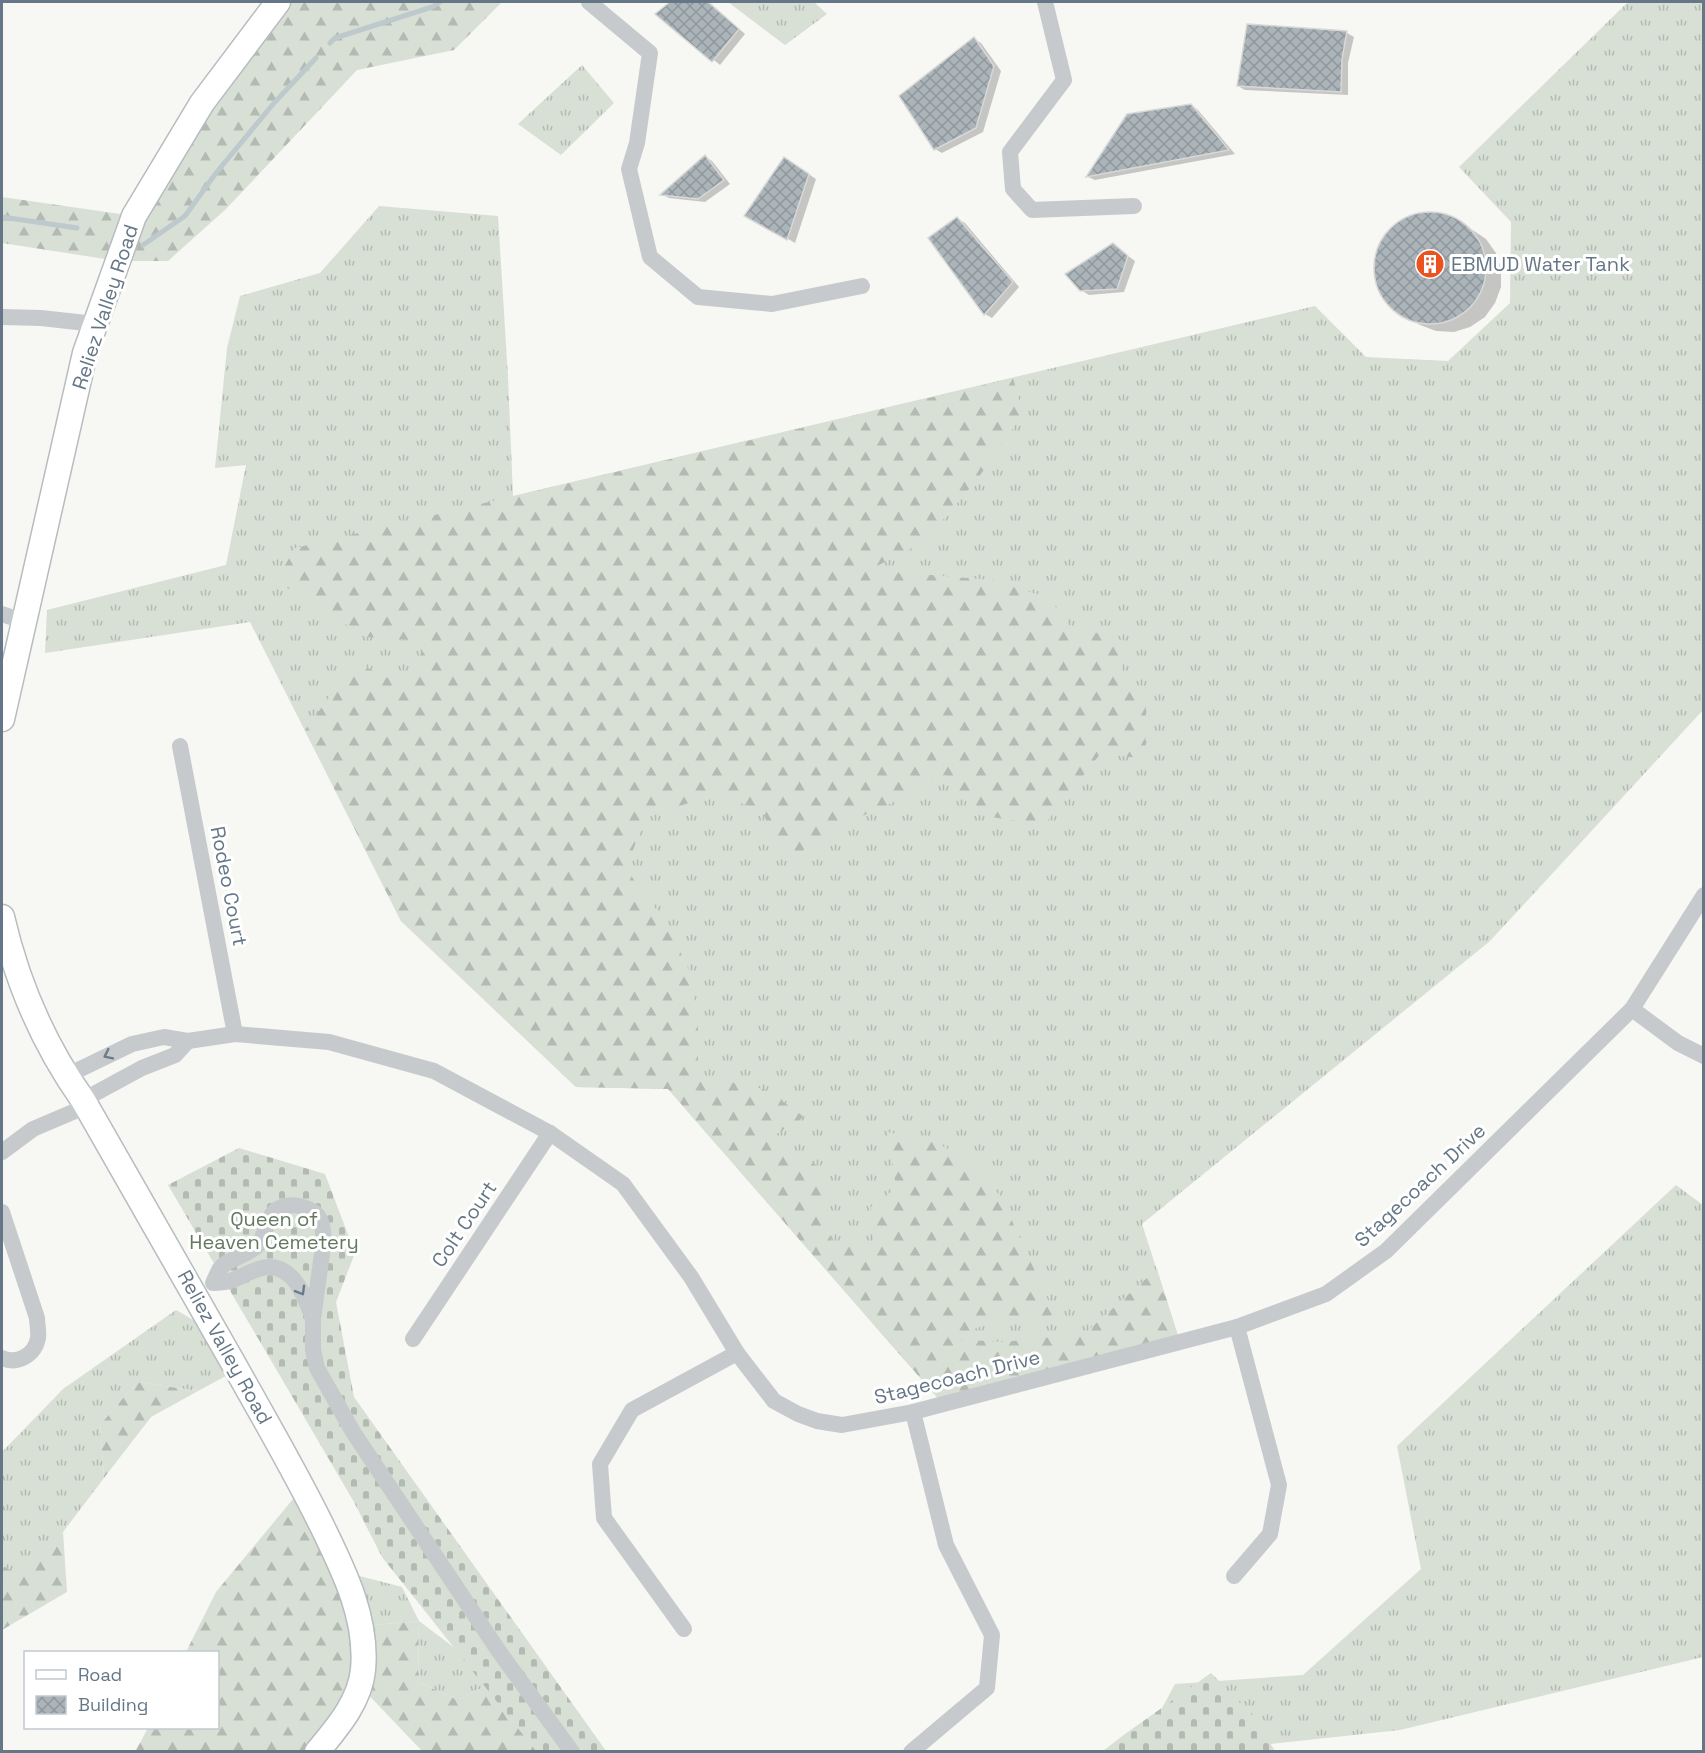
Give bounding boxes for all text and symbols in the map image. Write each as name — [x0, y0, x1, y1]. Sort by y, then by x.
street label: Reliez Valley Road — [66, 221, 144, 393]
building icon: EBMUD Water Tank — [1414, 248, 1446, 280]
place label: EBMUD Water Tank — [1451, 251, 1630, 277]
street label: Rodeo Court — [205, 824, 253, 948]
one-way arrow — [104, 1048, 115, 1060]
street label: Stagecoach Drive — [1349, 1117, 1491, 1253]
street label: Colt Court — [426, 1176, 502, 1272]
park label: Queen of Heaven Cemetery — [189, 1206, 359, 1255]
street label: Reliez Valley Road — [172, 1265, 278, 1429]
one-way arrow — [293, 1285, 305, 1295]
street label: Stagecoach Drive — [871, 1344, 1043, 1410]
legend — [24, 1651, 219, 1729]
text: Road — [78, 1663, 122, 1686]
text: Building — [78, 1693, 148, 1716]

